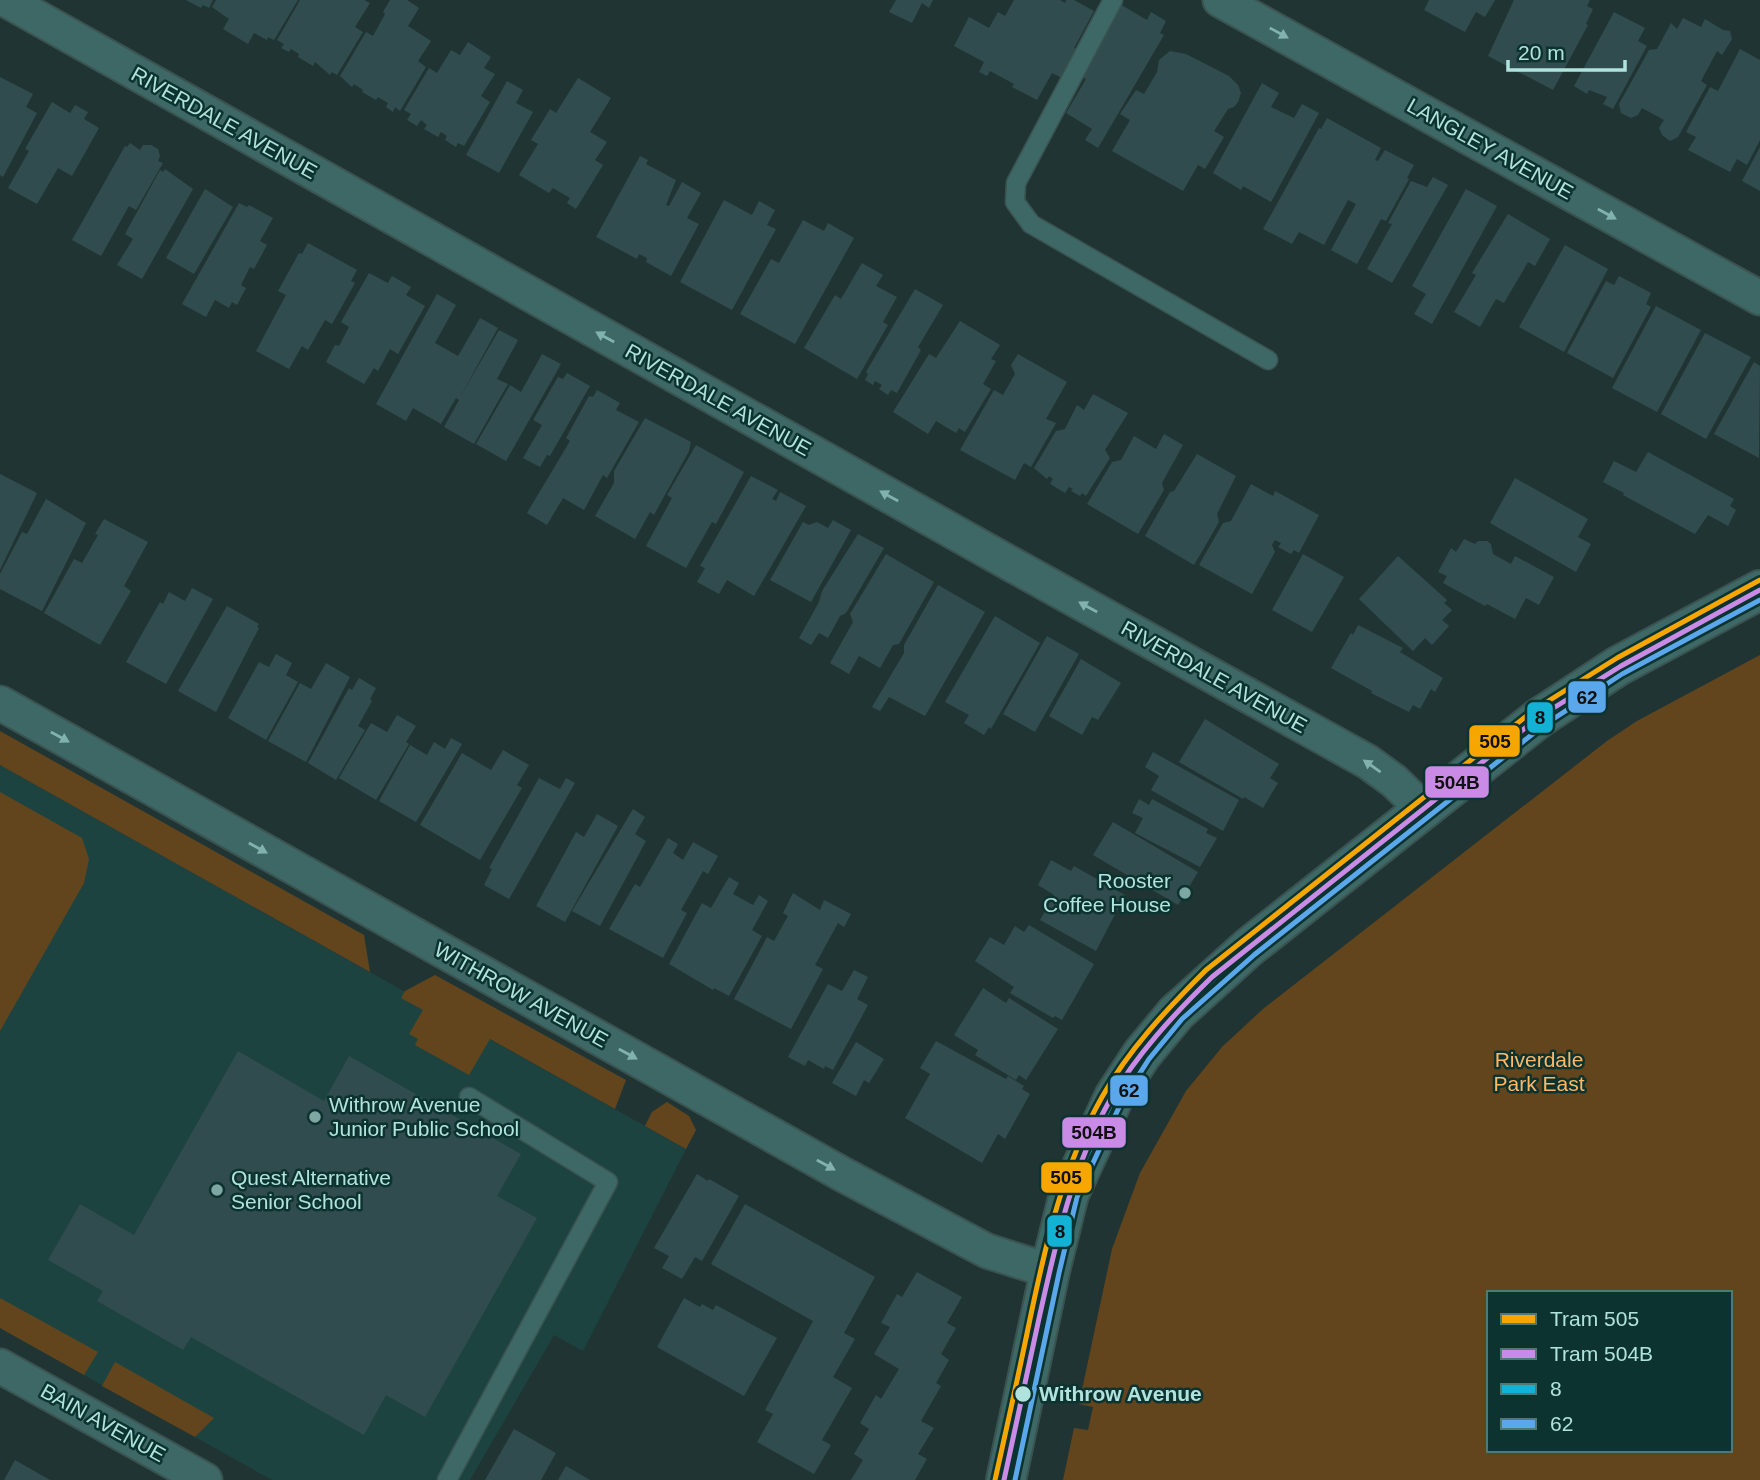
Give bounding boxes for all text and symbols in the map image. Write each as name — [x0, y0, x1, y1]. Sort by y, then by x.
one-way arrow — [1270, 27, 1289, 39]
scale bar — [1508, 28, 1625, 72]
text: 20 m — [1518, 41, 1565, 64]
street label: RIVERDALE AVENUE — [127, 62, 321, 183]
street label: LANGLEY AVENUE — [1403, 93, 1577, 204]
one-way arrow — [1597, 208, 1617, 220]
one-way arrow — [596, 331, 615, 343]
street label: RIVERDALE AVENUE — [621, 339, 815, 460]
one-way arrow — [880, 490, 899, 502]
one-way arrow — [1078, 601, 1098, 613]
street label: RIVERDALE AVENUE — [1117, 616, 1311, 737]
line badge: 62 — [1567, 680, 1607, 714]
text: 62 — [1576, 687, 1598, 708]
line badge: 8 — [1526, 701, 1554, 734]
text: 8 — [1535, 707, 1545, 728]
line badge: 505 — [1468, 724, 1521, 758]
one-way arrow — [50, 731, 69, 743]
text: 505 — [1479, 731, 1511, 752]
one-way arrow — [1363, 759, 1381, 773]
line badge: 504B — [1424, 765, 1490, 799]
text: 504B — [1434, 772, 1480, 793]
one-way arrow — [248, 842, 268, 854]
place label: Rooster Coffee House — [1043, 869, 1171, 916]
marker: Rooster Coffee House — [1177, 885, 1193, 901]
street label: WITHROW AVENUE — [431, 937, 612, 1052]
one-way arrow — [618, 1048, 637, 1060]
park label: Riverdale Park East — [1493, 1048, 1585, 1095]
line badge: 62 — [1109, 1074, 1149, 1107]
text: 62 — [1118, 1080, 1140, 1101]
place label: Withrow Avenue Junior Public School — [329, 1093, 519, 1140]
marker: Withrow Avenue Junior Public School — [307, 1109, 323, 1125]
line badge: 504B — [1061, 1116, 1127, 1149]
text: 504B — [1071, 1122, 1117, 1143]
one-way arrow — [817, 1159, 836, 1171]
line badge: 505 — [1040, 1161, 1093, 1194]
place label: Quest Alternative Senior School — [231, 1166, 391, 1213]
text: 505 — [1050, 1167, 1082, 1188]
marker: Quest Alternative Senior School — [209, 1182, 225, 1198]
line badge: 8 — [1046, 1214, 1073, 1248]
text: 8 — [1055, 1221, 1065, 1242]
legend — [1487, 1291, 1732, 1452]
text: Tram 505 — [1550, 1307, 1639, 1330]
text: Tram 504B — [1550, 1342, 1653, 1365]
text: 8 — [1550, 1377, 1562, 1400]
street label: BAIN AVENUE — [37, 1379, 169, 1466]
place label: Withrow Avenue — [1039, 1382, 1202, 1405]
marker: Withrow Avenue — [1013, 1384, 1033, 1404]
text: 62 — [1550, 1412, 1573, 1435]

